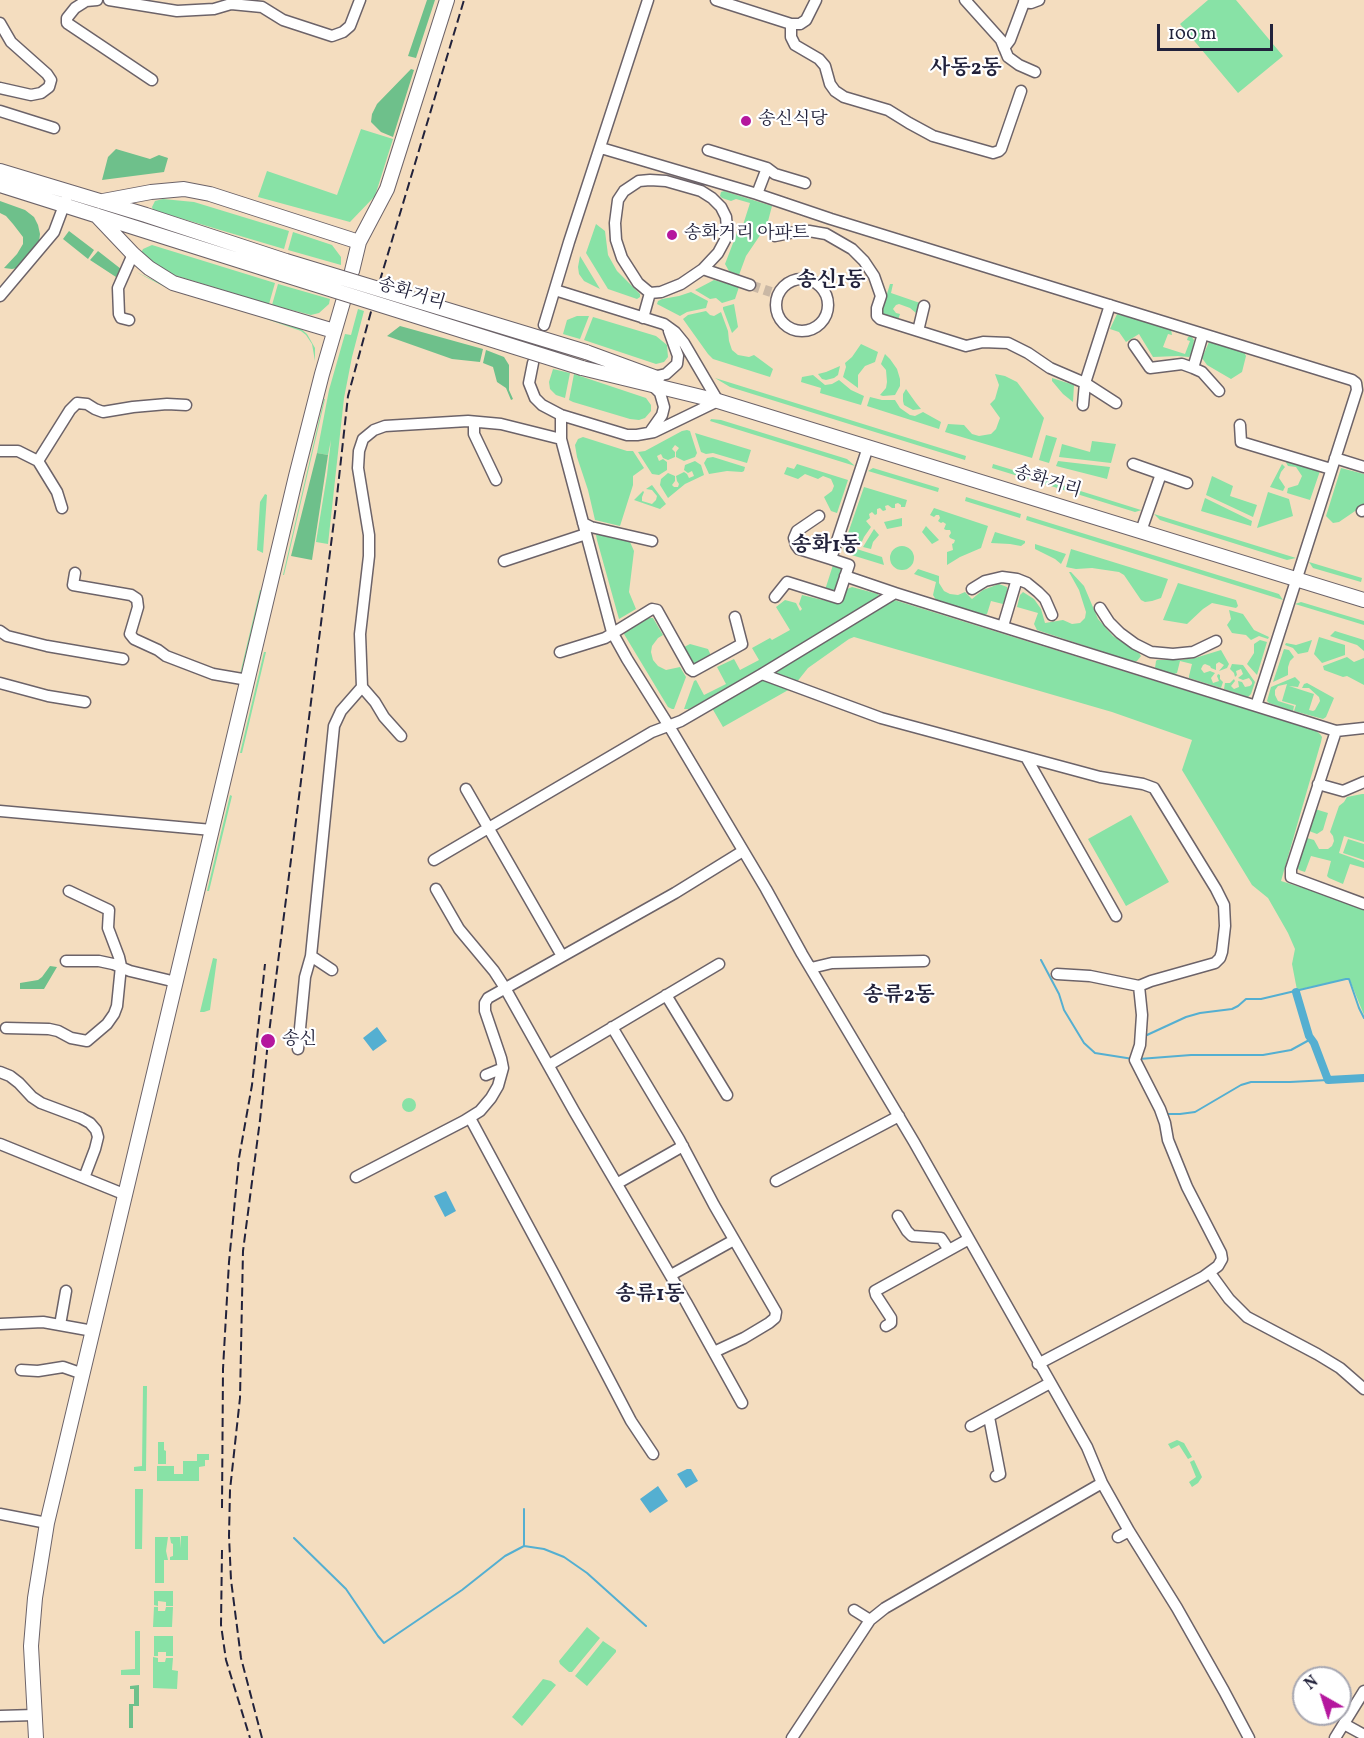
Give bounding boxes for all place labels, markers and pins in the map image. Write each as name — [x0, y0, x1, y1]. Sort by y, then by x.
place label: 송신식당 — [758, 110, 828, 132]
marker: 송신식당 — [739, 114, 753, 128]
place label: 송화거리 아파트 — [684, 224, 809, 246]
marker: 송화거리 아파트 — [665, 228, 679, 242]
place label: 송신 — [282, 1030, 317, 1052]
marker: 송신 — [259, 1032, 277, 1050]

